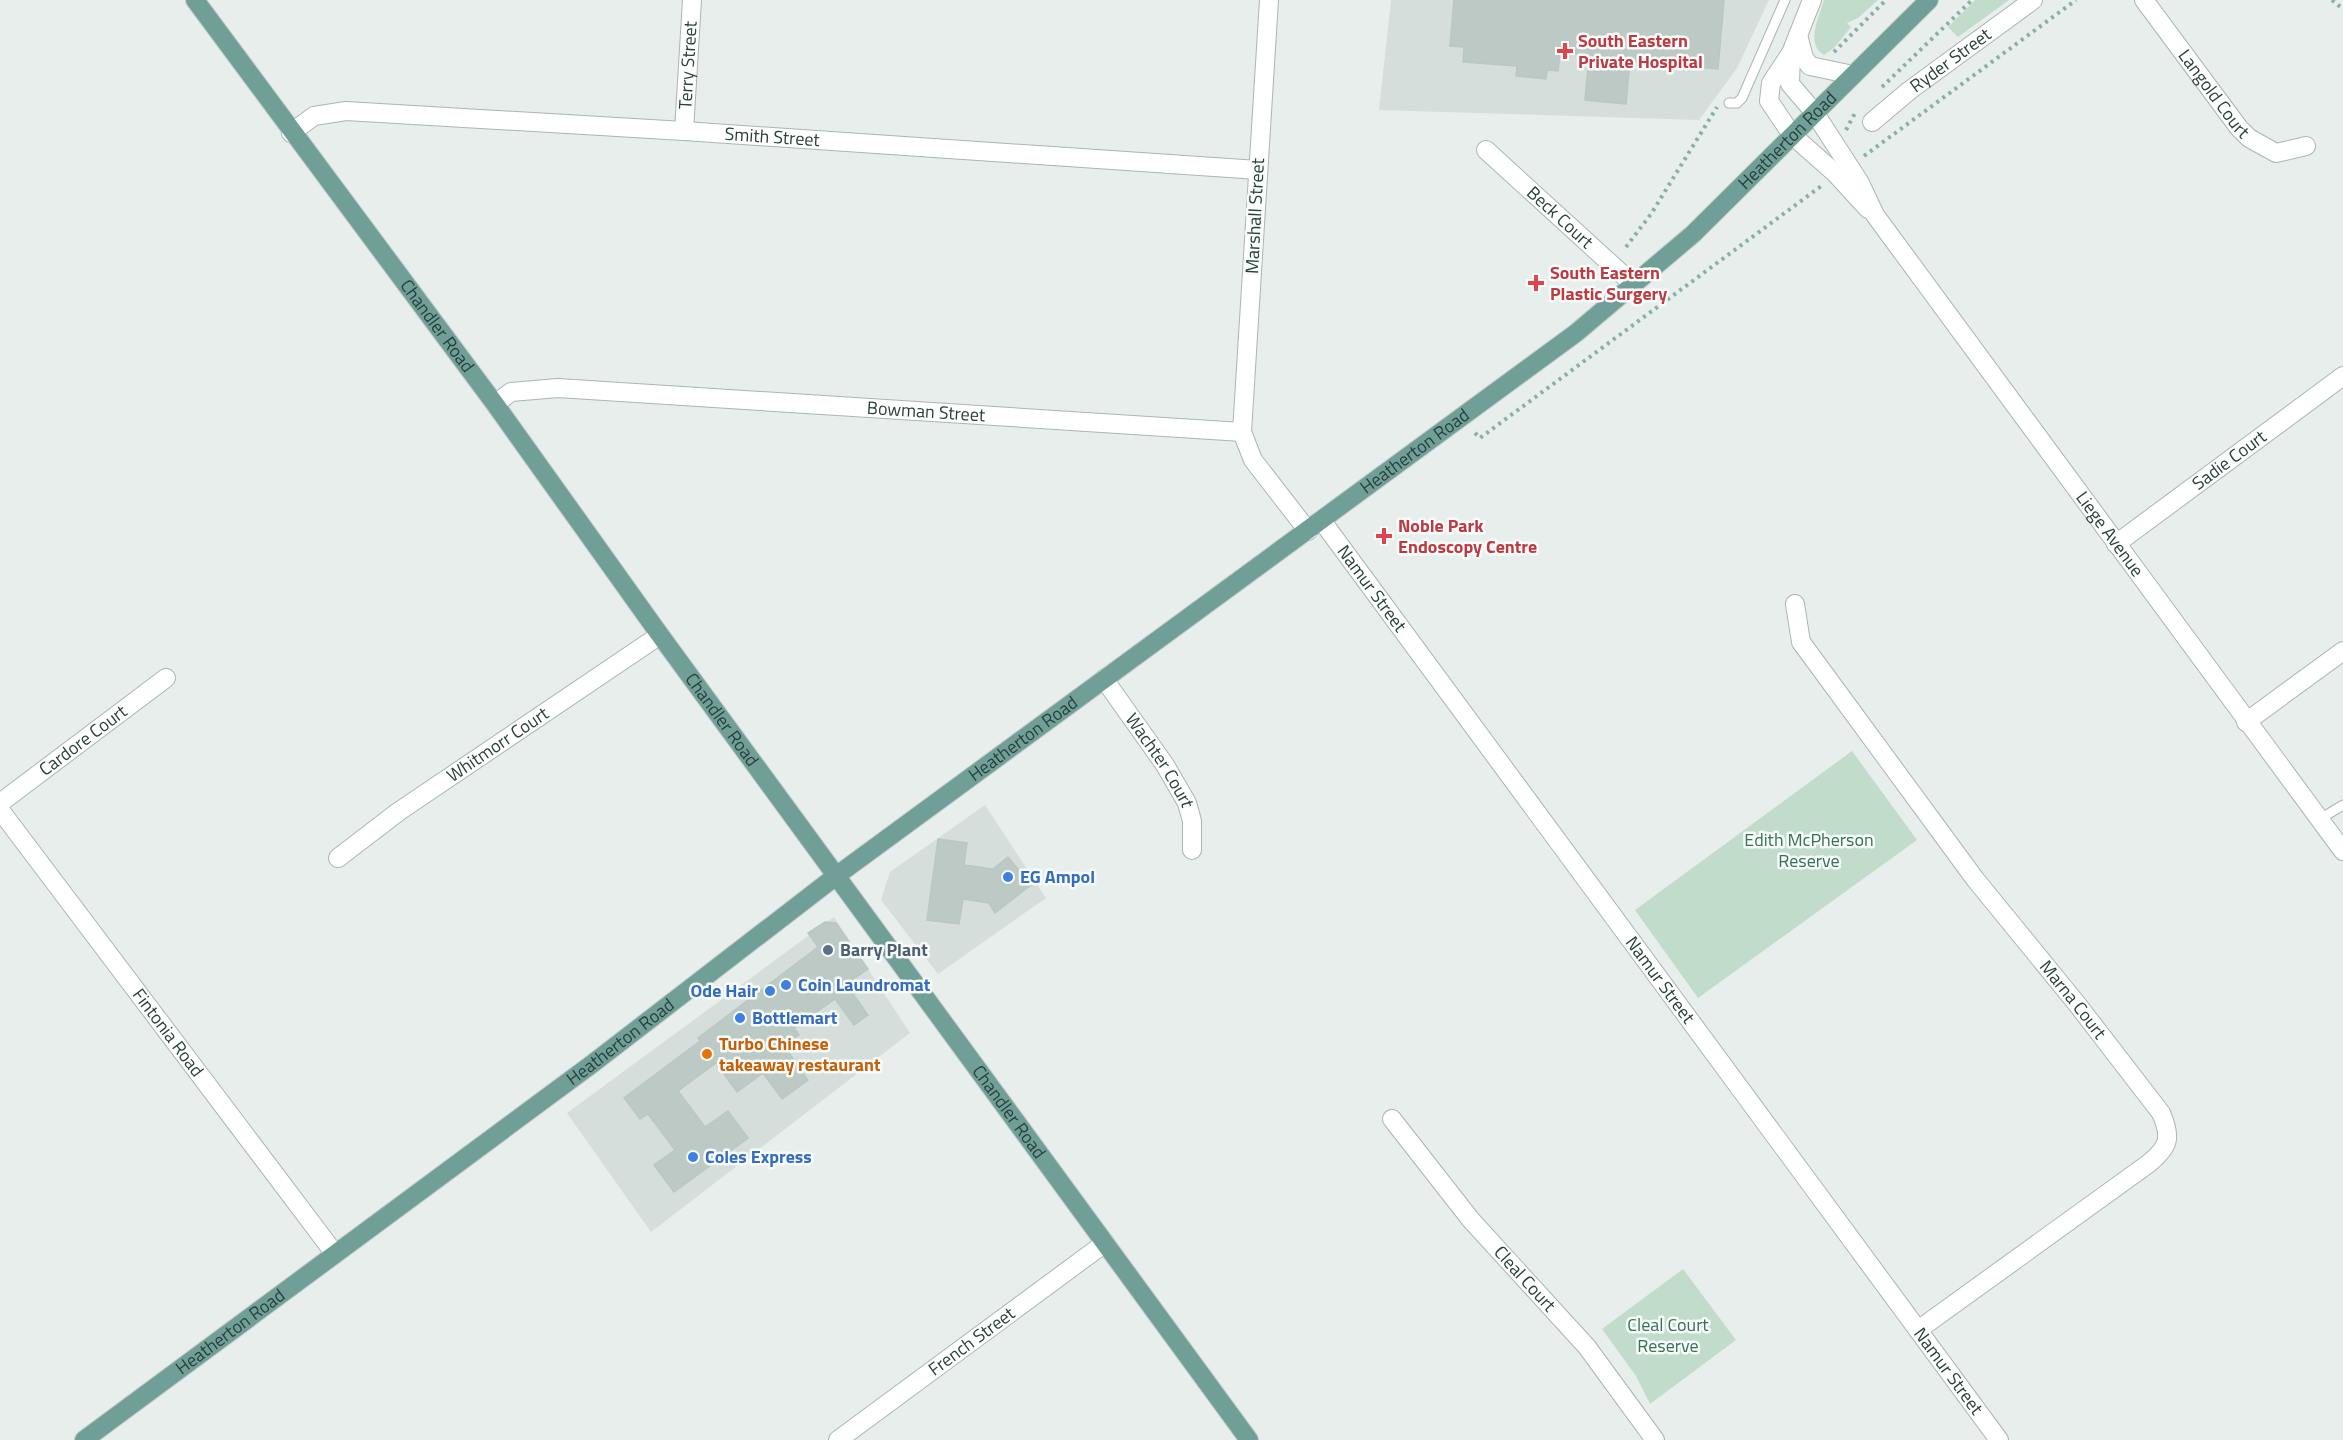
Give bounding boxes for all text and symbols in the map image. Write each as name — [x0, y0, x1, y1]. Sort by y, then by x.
street label: Terry Street — [671, 19, 704, 110]
street label: Ryder Street — [1904, 21, 1997, 99]
place label: South Eastern Private Hospital — [1578, 27, 1703, 75]
marker: South Eastern Private Hospital — [1556, 42, 1574, 60]
street label: Langold Court — [2172, 43, 2257, 145]
street label: Heatherton Road — [1731, 85, 1843, 195]
street label: Smith Street — [724, 120, 821, 153]
street label: Marshall Street — [1238, 157, 1271, 275]
street label: Beck Court — [1521, 179, 1600, 255]
place label: South Eastern Plastic Surgery — [1550, 259, 1667, 307]
street label: Chandler Road — [394, 273, 481, 378]
marker: South Eastern Plastic Surgery — [1527, 274, 1545, 292]
street label: Bowman Street — [866, 394, 987, 428]
street label: Heatherton Road — [1354, 402, 1475, 500]
street label: Sadie Court — [2186, 423, 2272, 496]
street label: Liege Avenue — [2070, 485, 2151, 582]
place label: Noble Park Endoscopy Centre — [1398, 512, 1537, 560]
marker: Noble Park Endoscopy Centre — [1375, 527, 1393, 545]
street label: Namur Street — [1331, 539, 1414, 638]
street label: Chandler Road — [679, 667, 766, 772]
street label: Heatherton Road — [962, 689, 1083, 788]
street label: Cardore Court — [33, 697, 133, 782]
street label: Whitmorr Court — [441, 700, 555, 788]
street label: Wachter Court — [1119, 707, 1202, 811]
park label: Edith McPherson Reserve — [1744, 826, 1874, 874]
place label: EG Ampol — [1020, 863, 1095, 890]
marker: EG Ampol — [1001, 870, 1015, 884]
street label: Namur Street — [1619, 930, 1702, 1029]
place label: Barry Plant — [840, 936, 928, 963]
marker: Barry Plant — [821, 943, 835, 957]
street label: Marna Court — [2033, 954, 2114, 1045]
place label: Coin Laundromat — [798, 971, 931, 998]
place label: Ode Hair — [691, 977, 758, 1004]
marker: Coin Laundromat — [779, 978, 793, 992]
street label: Fintonia Road — [126, 983, 211, 1082]
marker: Ode Hair — [763, 984, 777, 998]
street label: Heatherton Road — [560, 991, 680, 1092]
place label: Bottlemart — [752, 1004, 838, 1031]
marker: Bottlemart — [733, 1011, 747, 1025]
place label: Turbo Chinese takeaway restaurant — [719, 1030, 881, 1078]
marker: Turbo Chinese takeaway restaurant — [700, 1047, 714, 1061]
street label: Chandler Road — [966, 1059, 1053, 1164]
place label: Coles Express — [705, 1143, 812, 1170]
marker: Coles Express — [686, 1150, 700, 1164]
street label: Cleal Court — [1488, 1239, 1563, 1318]
street label: Heatherton Road — [170, 1282, 290, 1381]
street label: French Street — [922, 1300, 1021, 1382]
park label: Cleal Court Reserve — [1627, 1311, 1709, 1359]
street label: Namur Street — [1907, 1322, 1990, 1421]

